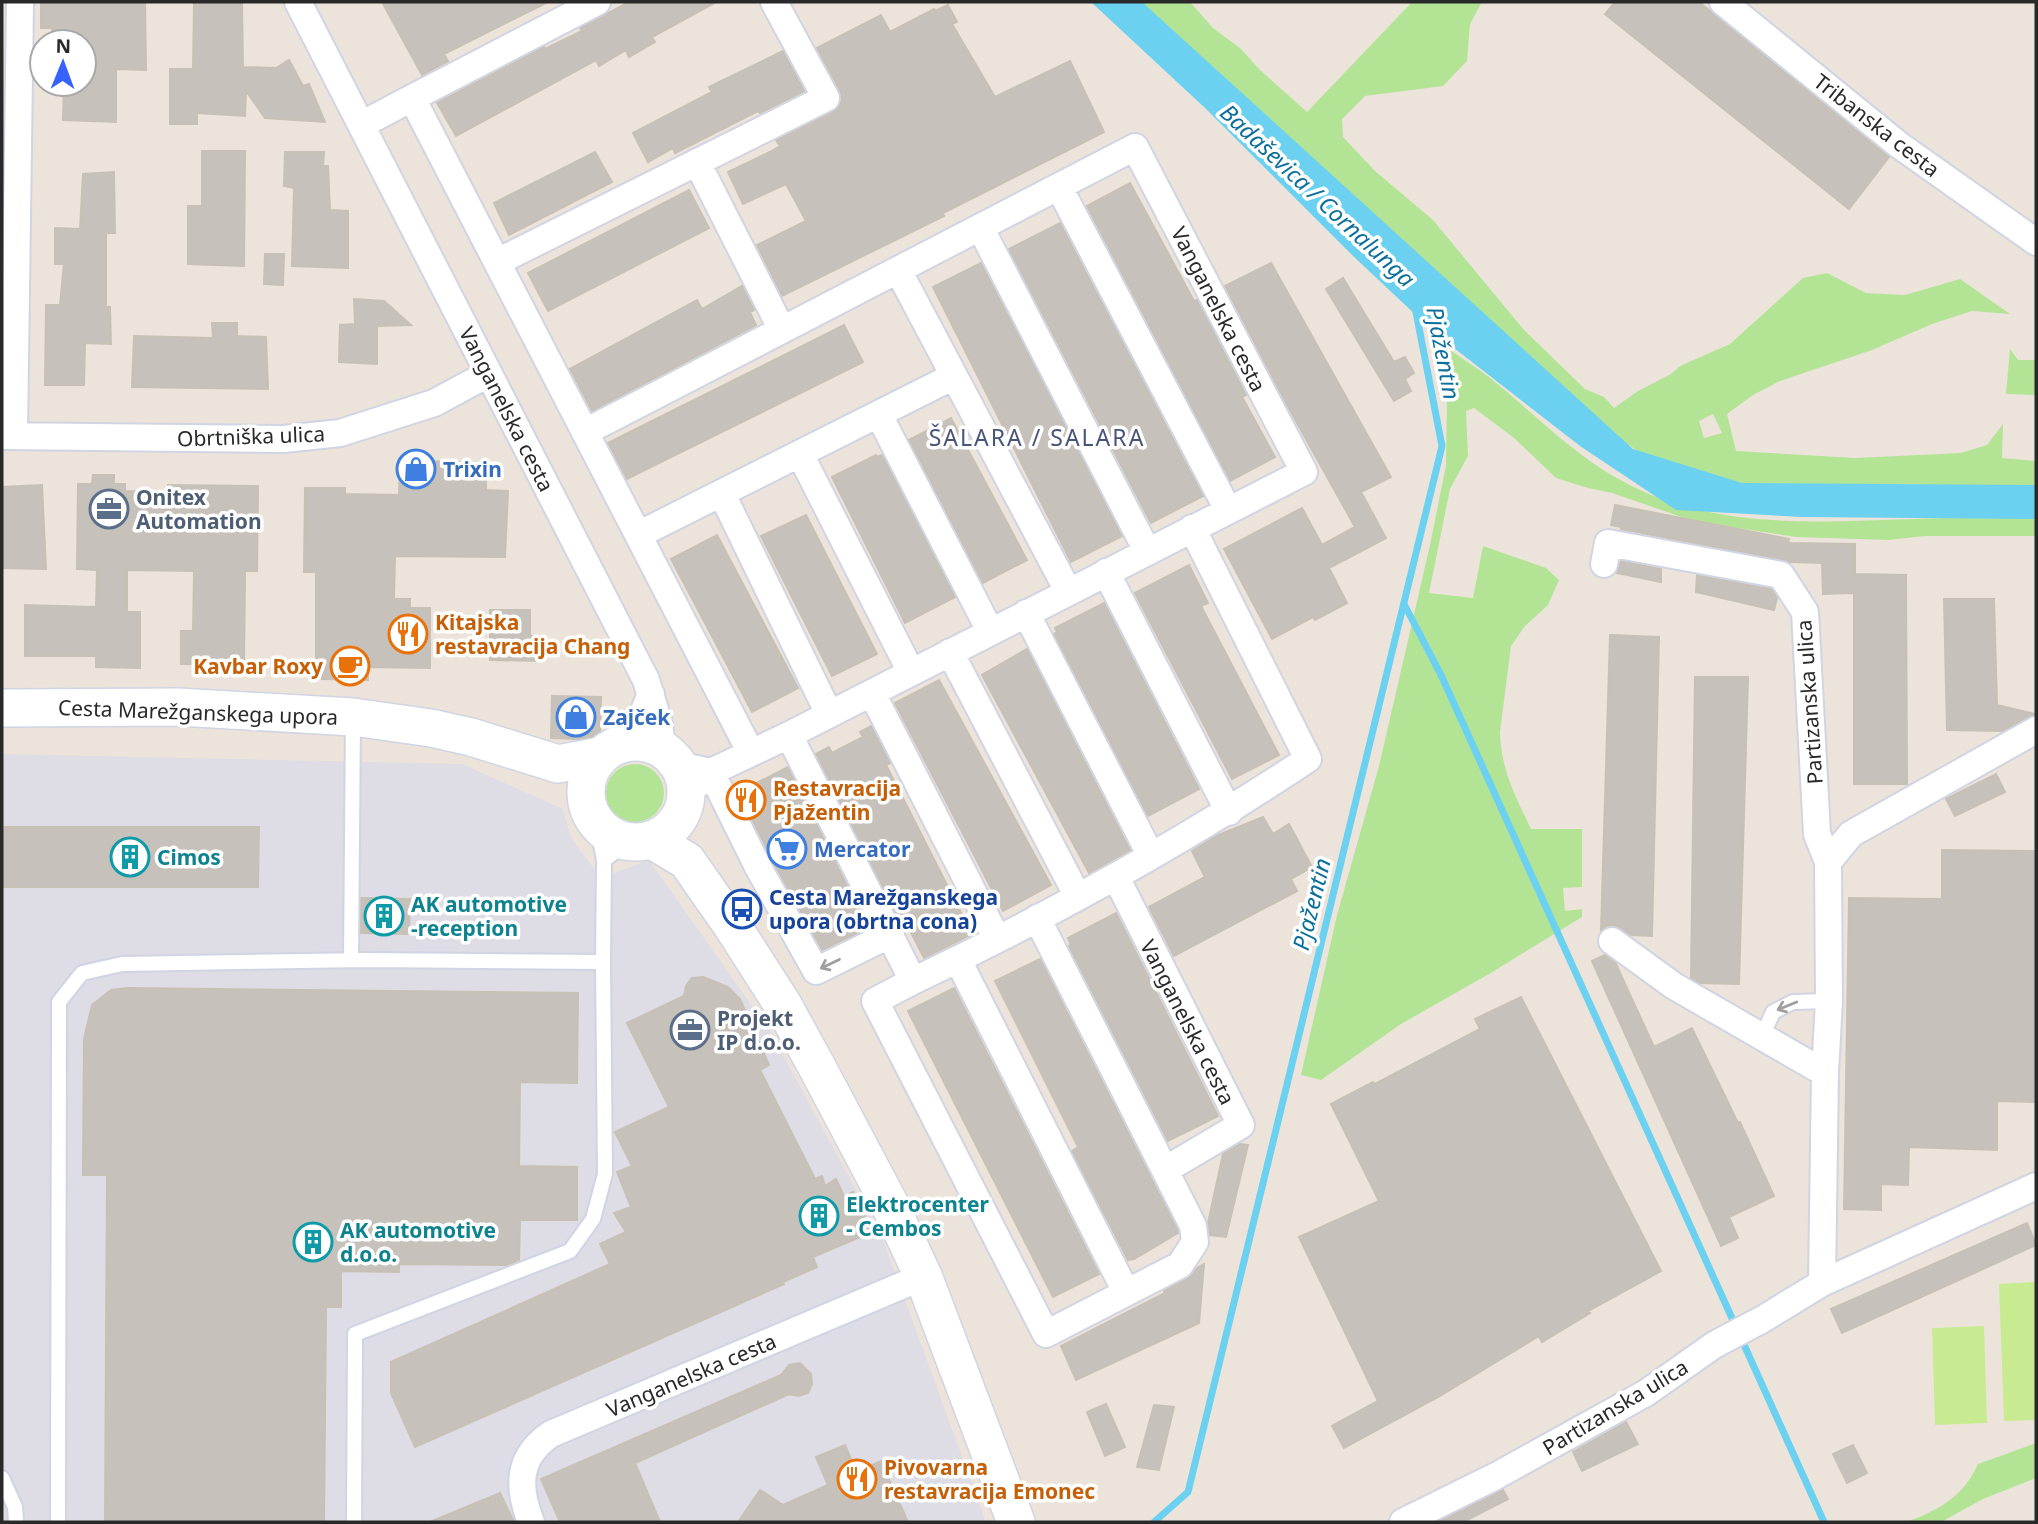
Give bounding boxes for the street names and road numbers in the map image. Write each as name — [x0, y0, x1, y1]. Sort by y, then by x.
street label: Tribanska cesta — [1808, 67, 1946, 183]
street label: Vanganelska cesta — [1165, 222, 1273, 396]
street label: Vanganelska cesta — [453, 322, 561, 496]
street label: Obrtniška ulica — [176, 419, 326, 453]
street label: Partizanska ulica — [1789, 619, 1829, 785]
street label: Cesta Marežganskega upora — [58, 693, 338, 731]
street label: Vanganelska cesta — [1134, 935, 1242, 1109]
street label: Vanganelska cesta — [602, 1327, 780, 1423]
street label: Partizanska ulica — [1537, 1353, 1693, 1461]

